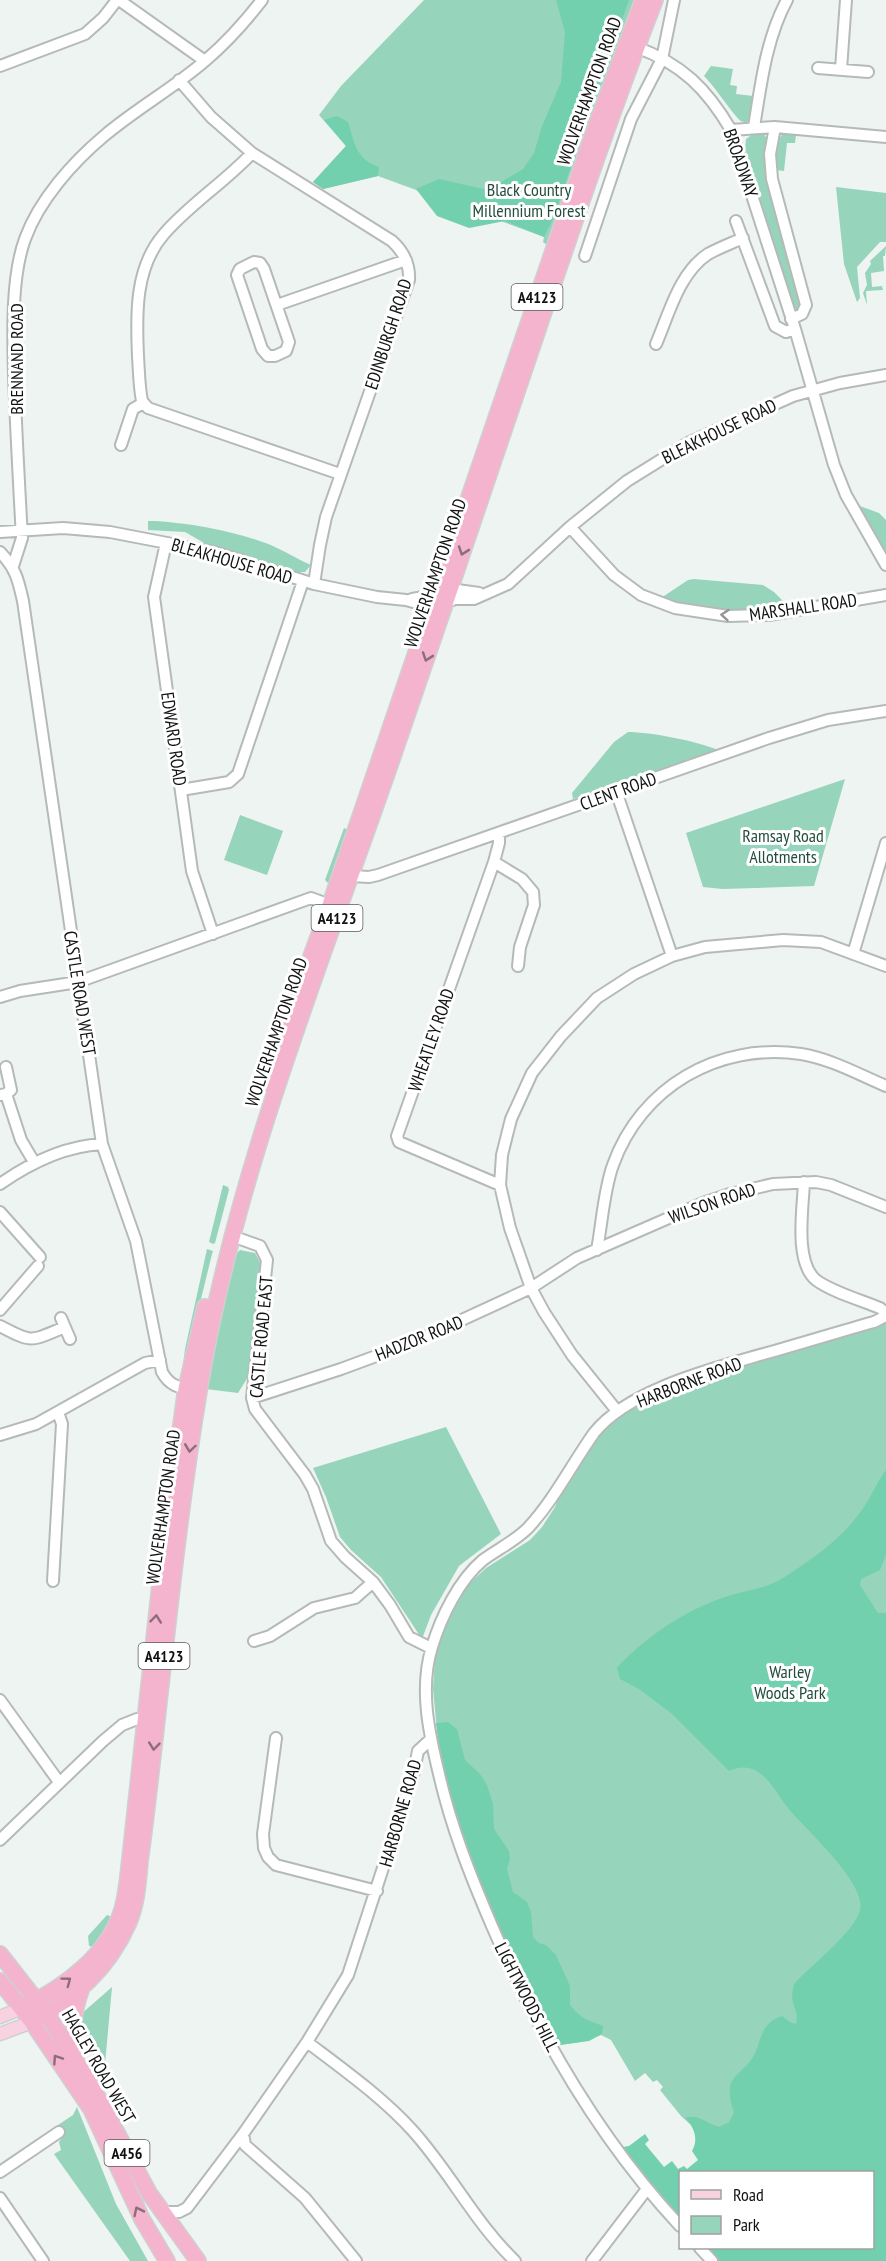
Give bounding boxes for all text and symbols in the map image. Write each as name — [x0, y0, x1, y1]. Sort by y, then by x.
street label: WOLVERHAMPTON ROAD — [551, 14, 627, 168]
street label: BROADWAY — [719, 126, 764, 201]
park label: Black Country Millennium Forest — [473, 178, 585, 222]
street label: EDINBURGH ROAD — [359, 276, 417, 392]
road number: A4123 — [512, 284, 562, 310]
street label: BRENNAND ROAD — [5, 303, 28, 415]
street label: BLEAKHOUSE ROAD — [658, 393, 780, 469]
street label: WOLVERHAMPTON ROAD — [399, 495, 471, 651]
street label: BLEAKHOUSE ROAD — [169, 533, 295, 589]
one-way arrow — [458, 545, 470, 556]
street label: MARSHALL ROAD — [748, 588, 858, 626]
one-way arrow — [720, 609, 729, 622]
one-way arrow — [422, 651, 435, 662]
street label: EDWARD ROAD — [156, 691, 192, 787]
street label: CLENT ROAD — [576, 767, 660, 815]
park label: Ramsay Road Allotments — [742, 824, 824, 868]
road number: A4123 — [312, 905, 362, 931]
street label: CASTLE ROAD WEST — [59, 929, 101, 1057]
street label: WOLVERHAMPTON ROAD — [240, 954, 312, 1110]
street label: WHEATLEY ROAD — [403, 985, 459, 1095]
street label: WILSON ROAD — [665, 1177, 759, 1229]
street label: CASTLE ROAD EAST — [244, 1275, 278, 1399]
street label: HADZOR ROAD — [372, 1310, 466, 1366]
street label: HARBORNE ROAD — [633, 1351, 745, 1413]
street label: WOLVERHAMPTON ROAD — [141, 1428, 185, 1586]
one-way arrow — [185, 1443, 197, 1452]
one-way arrow — [149, 1615, 162, 1624]
road number: A4123 — [138, 1643, 190, 1669]
park label: Warley Woods Park — [754, 1660, 826, 1704]
one-way arrow — [148, 1741, 161, 1750]
street label: HARBORNE ROAD — [374, 1757, 426, 1869]
street label: LIGHTWOODS HILL — [490, 1939, 565, 2056]
one-way arrow — [61, 1977, 72, 1988]
street label: HAGLEY ROAD WEST — [57, 2005, 141, 2127]
one-way arrow — [53, 2055, 65, 2065]
road number: A456 — [104, 2140, 150, 2166]
legend — [679, 2171, 874, 2249]
text: Road — [733, 2183, 764, 2206]
one-way arrow — [134, 2206, 146, 2217]
text: Park — [733, 2213, 760, 2236]

